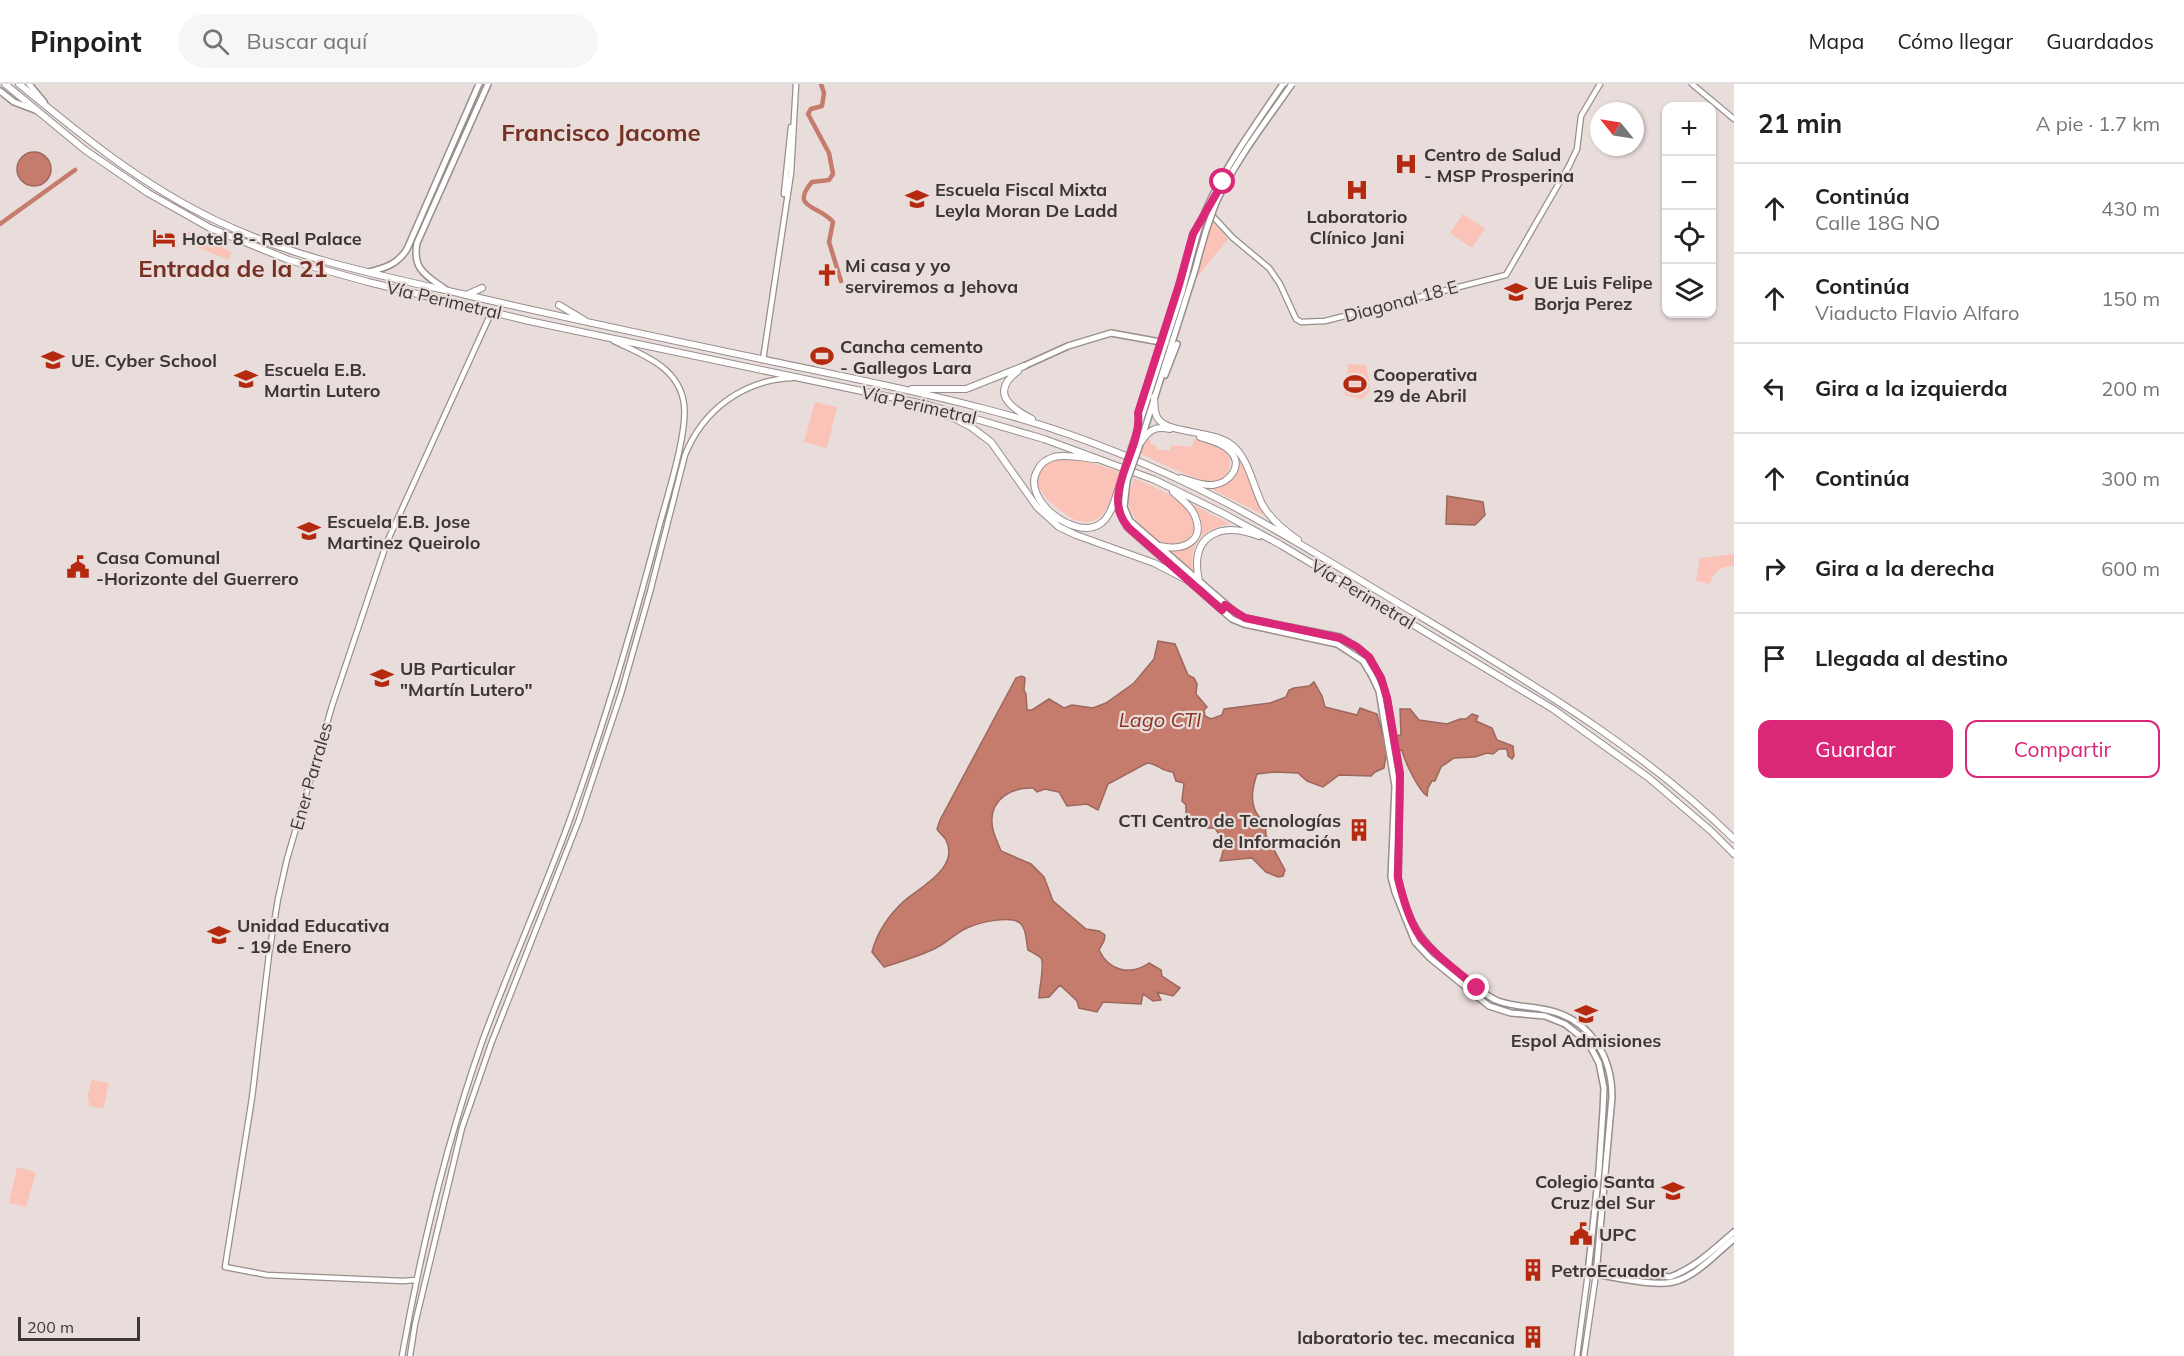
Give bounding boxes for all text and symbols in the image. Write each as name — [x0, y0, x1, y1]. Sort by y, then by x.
search box — [178, 14, 598, 68]
text: Pinpoint — [30, 24, 142, 59]
icon: search — [199, 25, 232, 58]
text: Buscar aquí — [247, 27, 367, 55]
text: Mapa — [1809, 28, 1864, 54]
text: Cómo llegar — [1897, 28, 2013, 54]
text: Guardados — [2046, 28, 2154, 54]
north arrow — [1590, 102, 1644, 156]
map controls — [1662, 102, 1716, 318]
button: + — [1662, 102, 1716, 156]
text: 21 min — [1758, 107, 1842, 140]
text: A pie · 1.7 km — [2036, 111, 2160, 136]
district label: Francisco Jacome — [501, 117, 701, 147]
place label: Centro de Salud - MSP Prosperina — [1424, 143, 1574, 187]
hospital icon: Centro de Salud - MSP Prosperina — [1393, 151, 1419, 177]
button: − — [1662, 156, 1716, 210]
route start — [1209, 168, 1235, 194]
hospital icon: Laboratorio Clínico Jani — [1344, 177, 1370, 203]
place label: Escuela Fiscal Mixta Leyla Moran De Ladd — [935, 178, 1118, 222]
text: Continúa — [1815, 182, 1910, 210]
school or university icon: Escuela Fiscal Mixta Leyla Moran De Ladd — [904, 186, 930, 212]
icon: ahead — [1758, 192, 1791, 225]
text: 430 m — [2101, 196, 2160, 221]
place label: Laboratorio Clínico Jani — [1306, 205, 1408, 249]
button: locate — [1662, 210, 1716, 264]
text: Calle 18G NO — [1815, 210, 1940, 235]
hotel icon: Hotel 8 - Real Palace — [151, 225, 177, 251]
place label: Hotel 8 - Real Palace — [182, 227, 362, 250]
district label: Entrada de la 21 — [138, 253, 328, 283]
place label: Mi casa y yo serviremos a Jehova — [845, 254, 1018, 298]
church icon: Mi casa y yo serviremos a Jehova — [814, 262, 840, 288]
button: layers — [1662, 264, 1716, 318]
place label: UE Luis Felipe Borja Perez — [1534, 271, 1653, 315]
text: Continúa — [1815, 272, 1910, 300]
street label: Diagonal 18 E — [1342, 275, 1460, 327]
street label: Vía Perimetral — [384, 276, 504, 324]
school or university icon: UE Luis Felipe Borja Perez — [1503, 279, 1529, 305]
icon: ahead — [1758, 282, 1791, 315]
text: 150 m — [2101, 286, 2160, 311]
text: Viaducto Flavio Alfaro — [1815, 300, 2019, 325]
place label: Cancha cemento - Gallegos Lara — [840, 335, 983, 379]
sports icon: Cancha cemento - Gallegos Lara — [809, 343, 835, 369]
school or university icon: UE. Cyber School — [40, 347, 66, 373]
place label: UE. Cyber School — [71, 349, 217, 372]
place label: Escuela E.B. Martin Lutero — [264, 358, 381, 402]
place label: Cooperativa 29 de Abril — [1373, 363, 1477, 407]
school or university icon: Escuela E.B. Martin Lutero — [233, 366, 259, 392]
sports icon: Cooperativa 29 de Abril — [1342, 371, 1368, 397]
icon: left — [1758, 372, 1791, 405]
text: Gira a la izquierda — [1815, 374, 2008, 402]
text: 200 m — [2101, 376, 2160, 401]
street label: Vía Perimetral — [859, 381, 979, 429]
icon: ahead — [1758, 462, 1791, 495]
text: Continúa — [1815, 464, 1910, 492]
text: 300 m — [2101, 466, 2160, 491]
place label: Escuela E.B. Jose Martinez Queirolo — [327, 510, 480, 554]
school or university icon: Escuela E.B. Jose Martinez Queirolo — [296, 518, 322, 544]
place label: Casa Comunal -Horizonte del Guerrero — [96, 546, 299, 590]
icon: right — [1758, 552, 1791, 585]
public building icon: Casa Comunal -Horizonte del Guerrero — [65, 554, 91, 580]
street label: Vía Perimetral — [1307, 554, 1419, 634]
text: Gira a la derecha — [1815, 554, 1995, 582]
text: 600 m — [2101, 556, 2160, 581]
icon: arrive — [1758, 642, 1791, 675]
text: Llegada al destino — [1815, 644, 2008, 672]
place label: UB Particular "Martín Lutero" — [400, 657, 533, 701]
school or university icon: UB Particular "Martín Lutero" — [369, 665, 395, 691]
water label: Lago CTI — [1119, 707, 1201, 732]
street label: Ener Parrales — [285, 719, 337, 833]
button: Guardar — [1758, 720, 1953, 778]
button: Compartir — [1965, 720, 2160, 778]
place label: CTI Centro de Tecnologías de Información — [1118, 809, 1341, 853]
building icon: CTI Centro de Tecnologías de Información — [1346, 817, 1372, 843]
place label: Unidad Educativa - 19 de Enero — [237, 914, 389, 958]
school or university icon: Unidad Educativa - 19 de Enero — [206, 922, 232, 948]
route end — [1463, 974, 1489, 1000]
school or university icon: Espol Admisiones — [1573, 1001, 1599, 1027]
place label: Espol Admisiones — [1511, 1029, 1661, 1052]
place label: Colegio Santa Cruz del Sur — [1535, 1170, 1656, 1214]
school or university icon: Colegio Santa Cruz del Sur — [1660, 1178, 1686, 1204]
public building icon: UPC — [1568, 1221, 1594, 1247]
place label: UPC — [1599, 1223, 1637, 1246]
building icon: PetroEcuador — [1520, 1257, 1546, 1283]
place label: PetroEcuador — [1551, 1259, 1668, 1282]
scale bar — [18, 1314, 140, 1342]
text: 200 m — [27, 1317, 74, 1337]
building icon: laboratorio tec. mecanica — [1520, 1324, 1546, 1350]
place label: laboratorio tec. mecanica — [1297, 1326, 1515, 1349]

